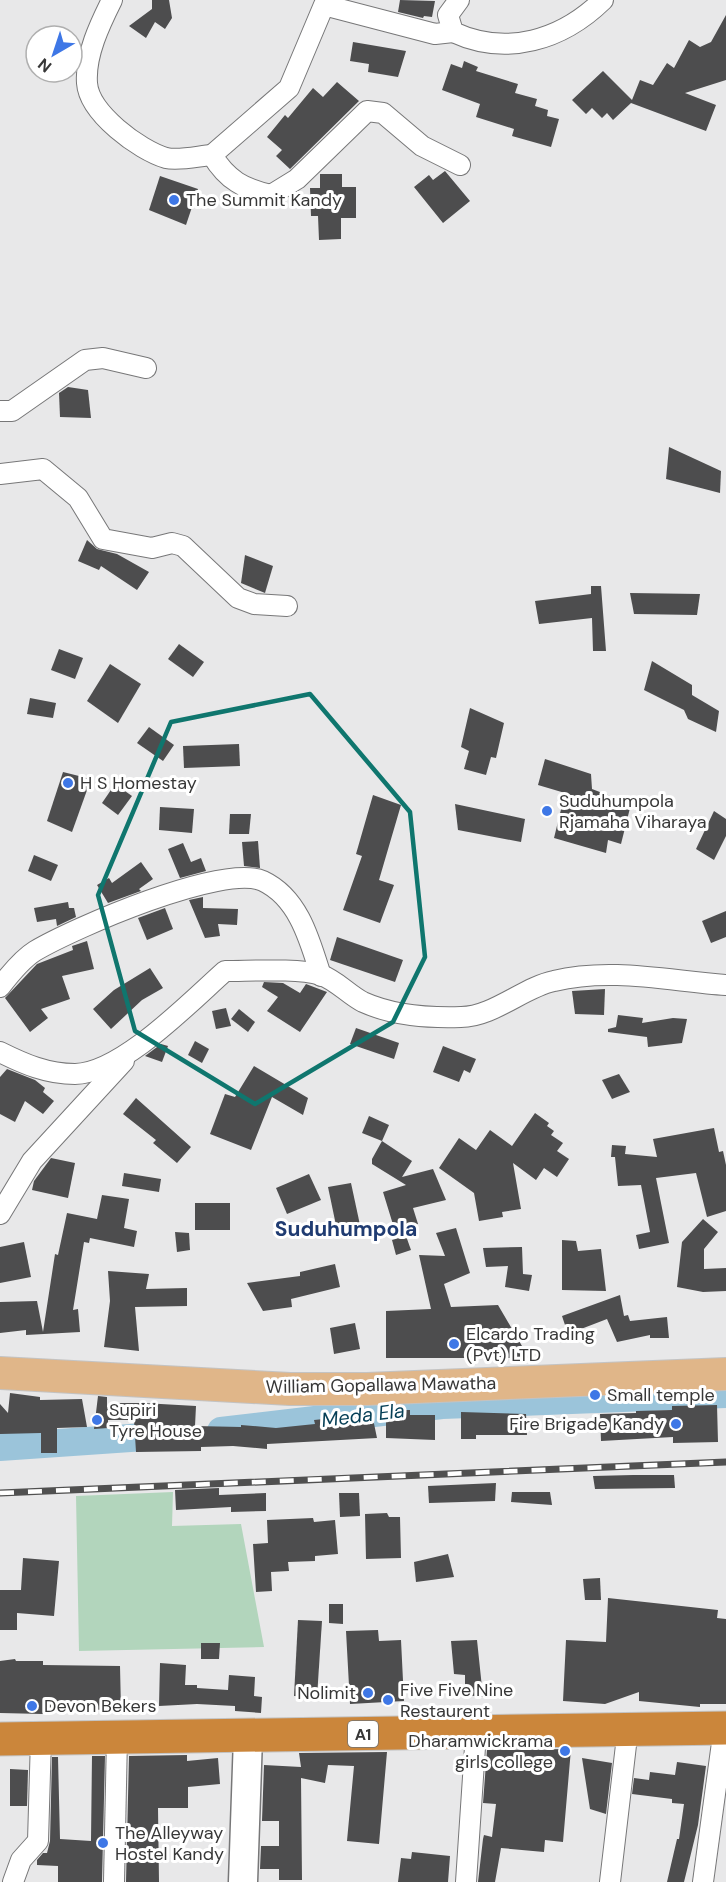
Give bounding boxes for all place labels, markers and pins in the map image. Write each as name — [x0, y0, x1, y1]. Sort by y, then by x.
place label: The Summit Kandy — [186, 188, 342, 212]
marker: The Summit Kandy — [167, 193, 181, 207]
place label: H S Homestay — [80, 771, 197, 795]
marker: H S Homestay — [61, 776, 75, 790]
place label: Suduhumpola Rjamaha Viharaya — [559, 789, 707, 834]
marker: Suduhumpola Rjamaha Viharaya — [540, 804, 554, 818]
place label: Elcardo Trading (Pvt) LTD — [466, 1322, 595, 1367]
marker: Elcardo Trading (Pvt) LTD — [447, 1337, 461, 1351]
place label: Small temple — [607, 1383, 715, 1407]
marker: Small temple — [588, 1388, 602, 1402]
place label: Supiri Tyre House — [109, 1398, 202, 1443]
place label: Fire Brigade Kandy — [509, 1412, 664, 1436]
marker: Supiri Tyre House — [90, 1413, 104, 1427]
marker: Fire Brigade Kandy — [669, 1417, 683, 1431]
place label: Five Five Nine Restaurent — [400, 1678, 513, 1723]
place label: Nolimit — [297, 1681, 356, 1705]
marker: Nolimit — [361, 1686, 375, 1700]
marker: Five Five Nine Restaurent — [381, 1693, 395, 1707]
place label: Devon Bekers — [44, 1694, 157, 1718]
marker: Devon Bekers — [25, 1699, 39, 1713]
place label: Dharamwickrama girls college — [408, 1729, 553, 1774]
marker: Dharamwickrama girls college — [558, 1744, 572, 1758]
place label: The Alleyway Hostel Kandy — [115, 1821, 224, 1866]
marker: The Alleyway Hostel Kandy — [96, 1836, 110, 1850]

